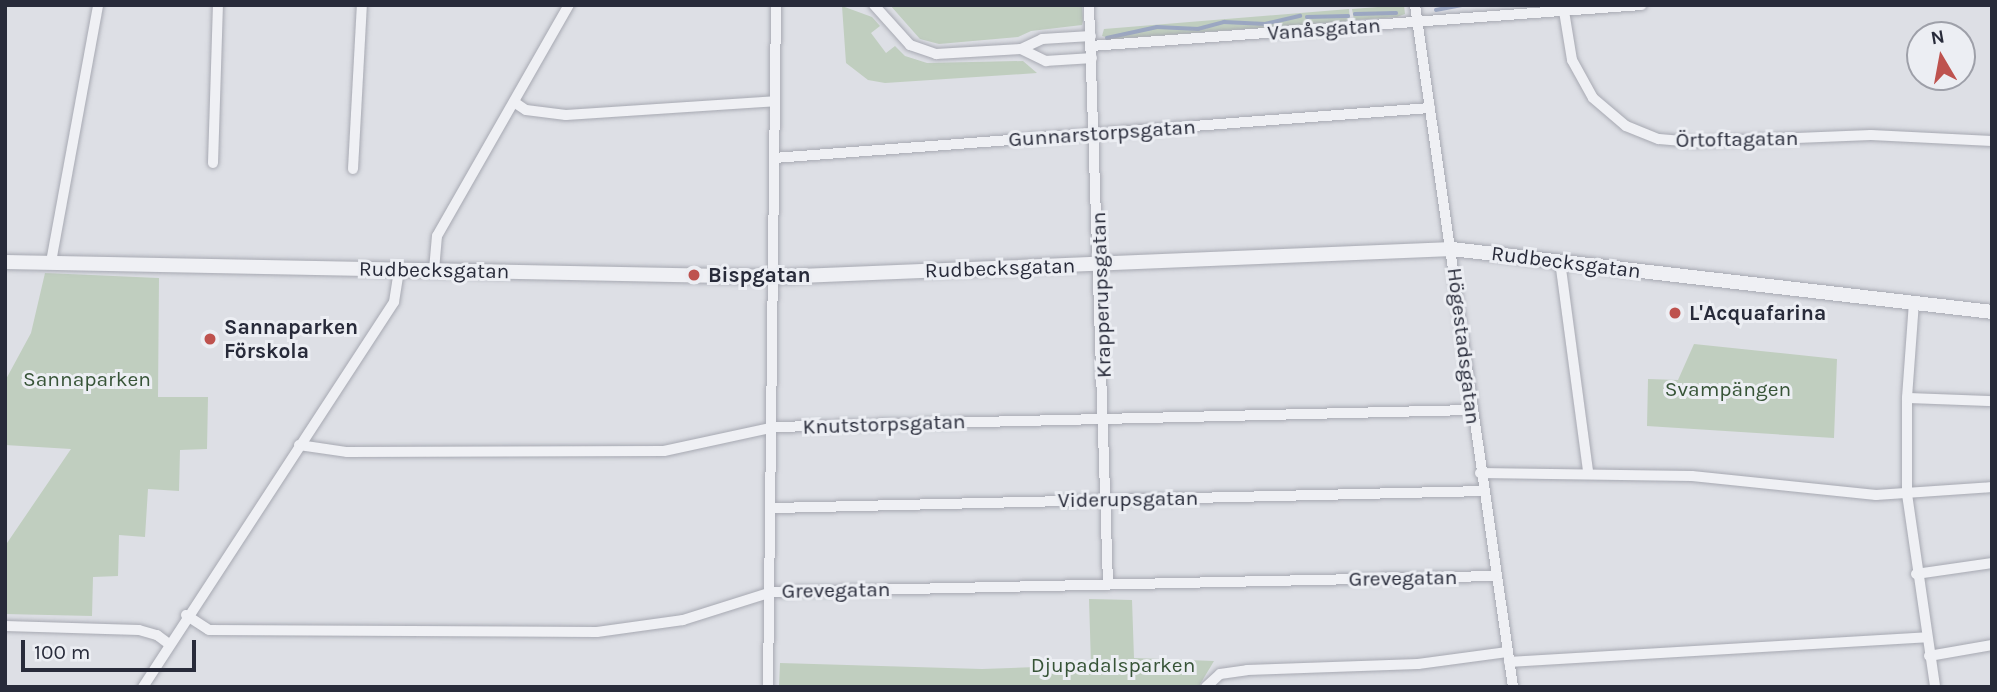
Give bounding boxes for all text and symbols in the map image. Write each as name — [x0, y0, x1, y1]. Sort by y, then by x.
street label: Vanåsgatan — [1267, 12, 1381, 46]
north arrow — [1906, 21, 1976, 91]
text: N — [1929, 25, 1946, 49]
street label: Gunnarstorpsgatan — [1008, 114, 1196, 152]
street label: Örtoftagatan — [1675, 125, 1799, 153]
street label: Krapperupsgatan — [1086, 211, 1116, 379]
street label: Rudbecksgatan — [1490, 240, 1642, 284]
street label: Rudbecksgatan — [924, 253, 1076, 283]
street label: Rudbecksgatan — [359, 256, 509, 284]
place label: Bispgatan — [708, 262, 811, 288]
street label: Högestadsgatan — [1442, 266, 1486, 426]
marker: Bispgatan — [686, 267, 702, 283]
place label: L'Acquafarina — [1689, 300, 1826, 326]
marker: L'Acquafarina — [1667, 305, 1683, 321]
place label: Sannaparken Förskola — [224, 314, 358, 364]
marker: Sannaparken Förskola — [202, 331, 218, 347]
park label: Sannaparken — [23, 366, 151, 392]
park label: Svampängen — [1665, 376, 1791, 402]
street label: Knutstorpsgatan — [802, 409, 966, 439]
street label: Viderupsgatan — [1058, 485, 1198, 513]
street label: Grevegatan — [1348, 564, 1458, 592]
street label: Grevegatan — [781, 576, 891, 604]
scale bar — [24, 626, 200, 670]
text: 100 m — [34, 640, 91, 664]
park label: Djupadalsparken — [1031, 652, 1195, 678]

